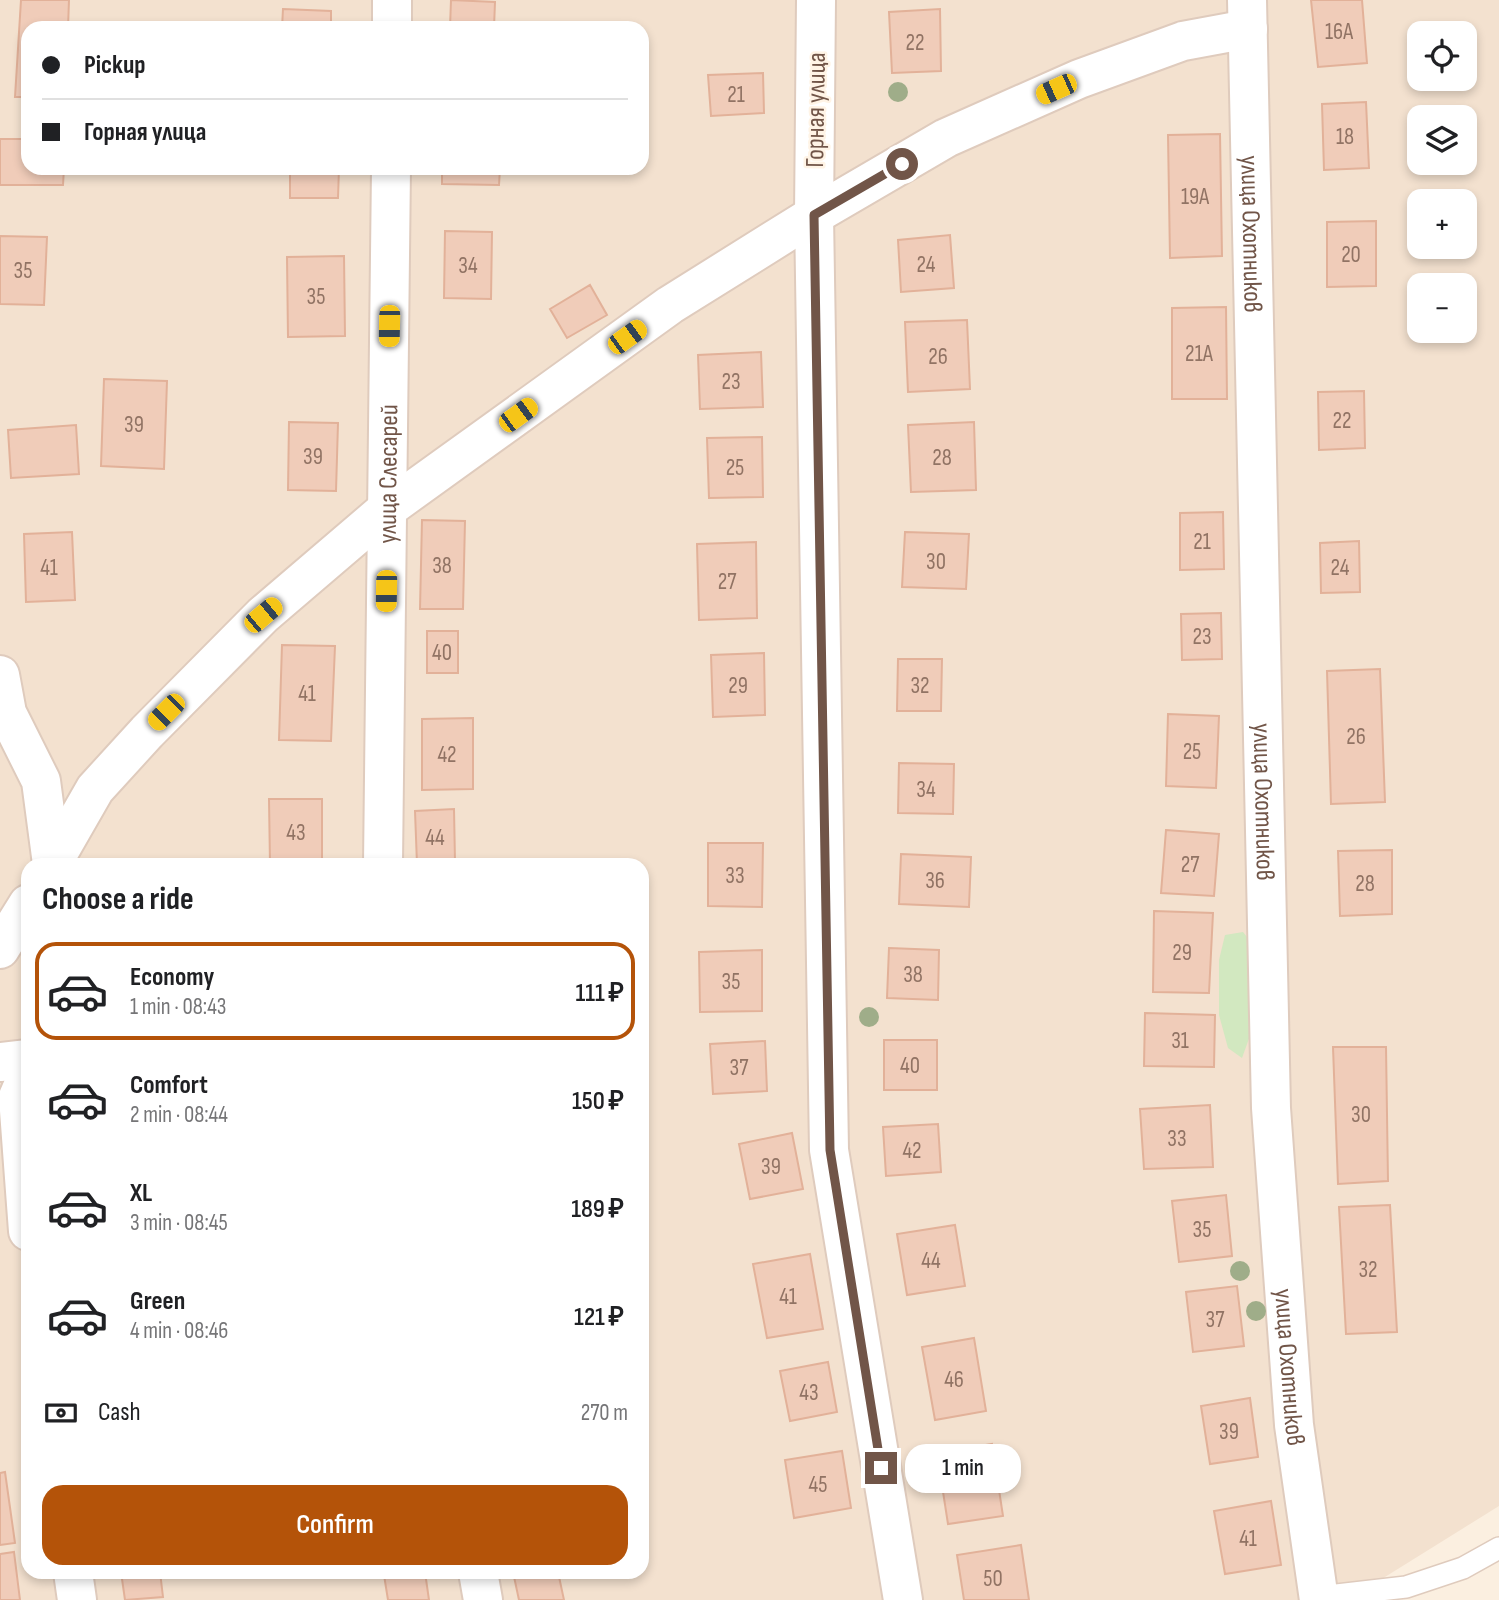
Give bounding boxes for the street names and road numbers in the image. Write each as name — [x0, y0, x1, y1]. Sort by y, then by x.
street label: Горная улица — [800, 52, 833, 168]
street label: улица Охотников — [1233, 155, 1268, 313]
street label: улица Слесарей — [373, 404, 405, 544]
street label: улица Охотников — [1246, 723, 1280, 881]
street label: улица Охотников — [1267, 1288, 1311, 1448]

